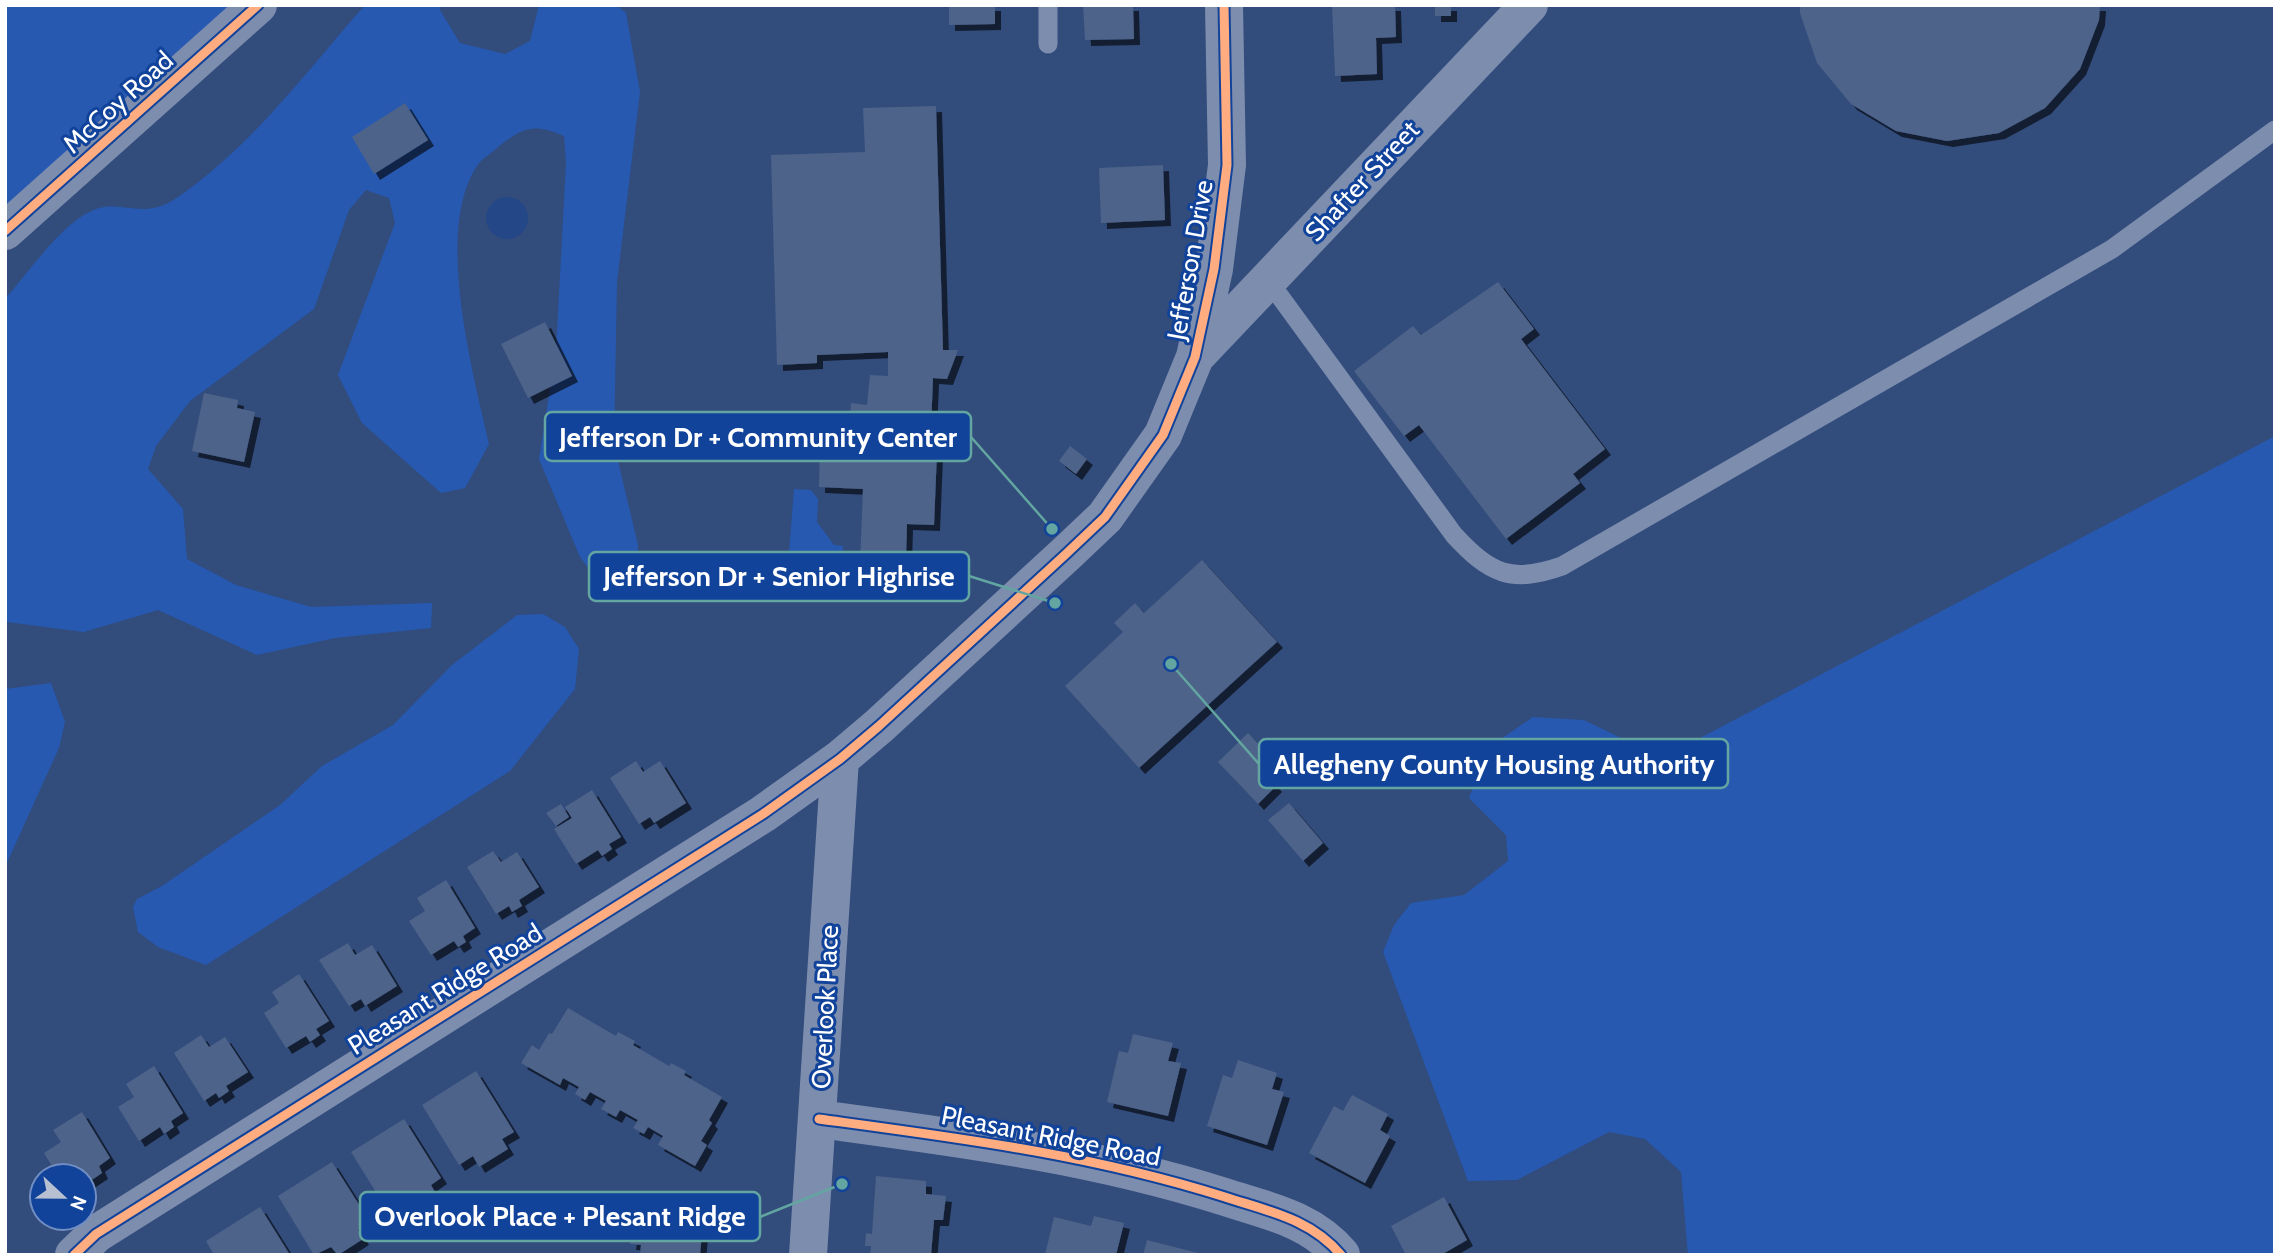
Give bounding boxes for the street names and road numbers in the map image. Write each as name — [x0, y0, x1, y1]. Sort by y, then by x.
street label: McCoy Road — [56, 44, 180, 160]
street label: Shafter Street — [1298, 114, 1426, 248]
street label: Jefferson Drive — [1160, 178, 1220, 343]
street label: Pleasant Ridge Road — [342, 916, 548, 1062]
street label: Overlook Place — [805, 924, 845, 1090]
street label: Pleasant Ridge Road — [939, 1099, 1163, 1173]

